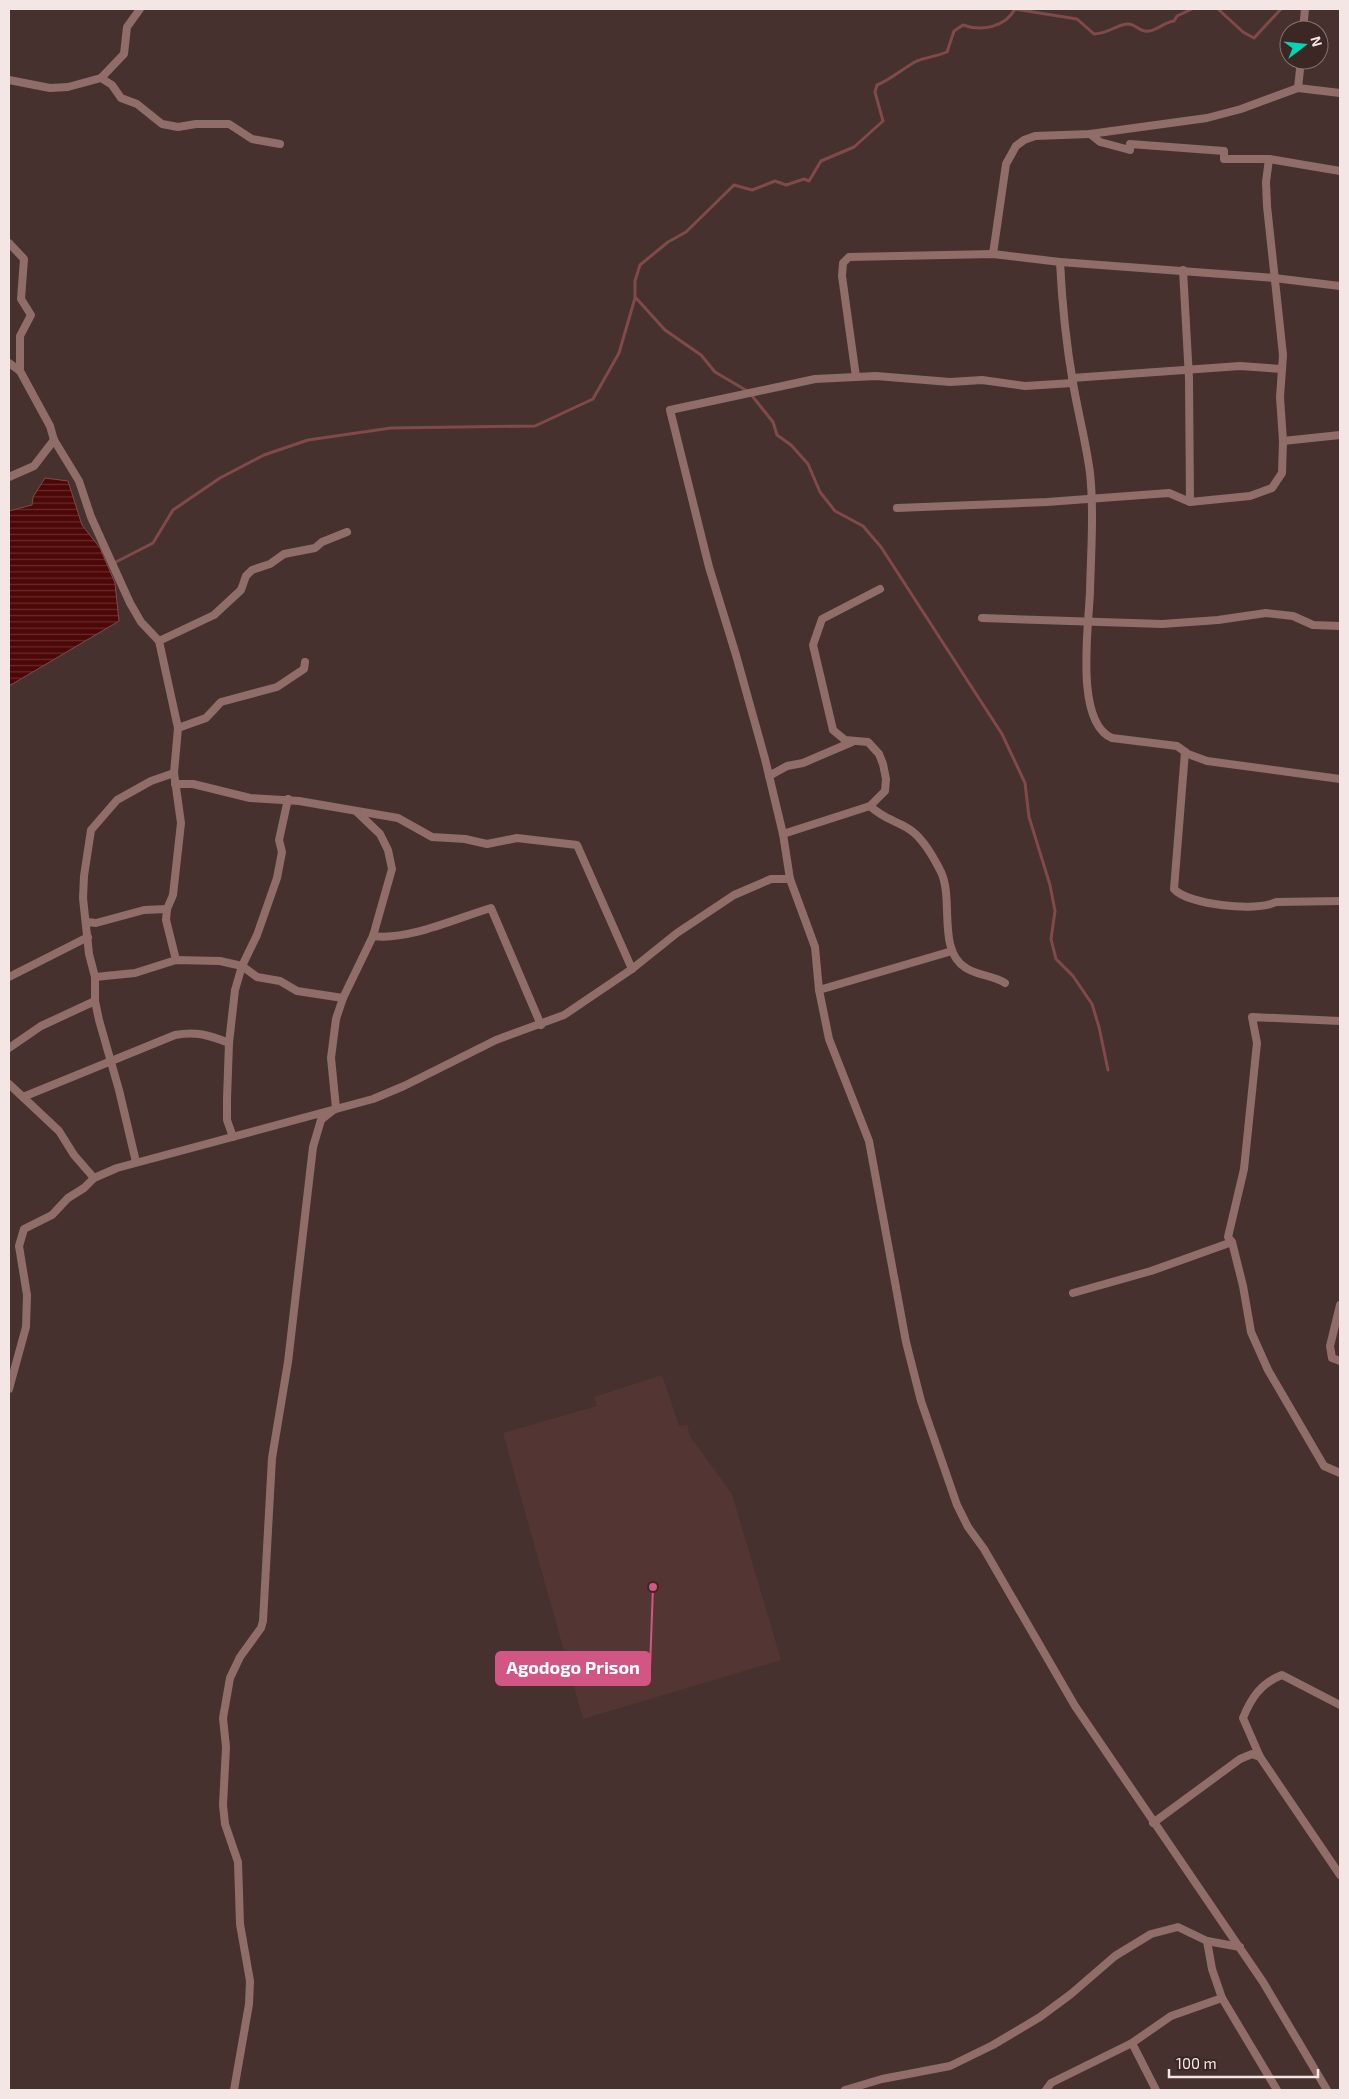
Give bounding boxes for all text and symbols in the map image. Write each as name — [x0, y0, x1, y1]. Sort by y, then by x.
north arrow — [1279, 20, 1329, 70]
text: N — [1307, 34, 1327, 48]
callout: Agodogo Prison — [496, 1652, 650, 1685]
text: Agodogo Prison — [506, 1656, 640, 1678]
scale bar — [1169, 2046, 1318, 2078]
text: 100 m — [1176, 2054, 1217, 2072]

